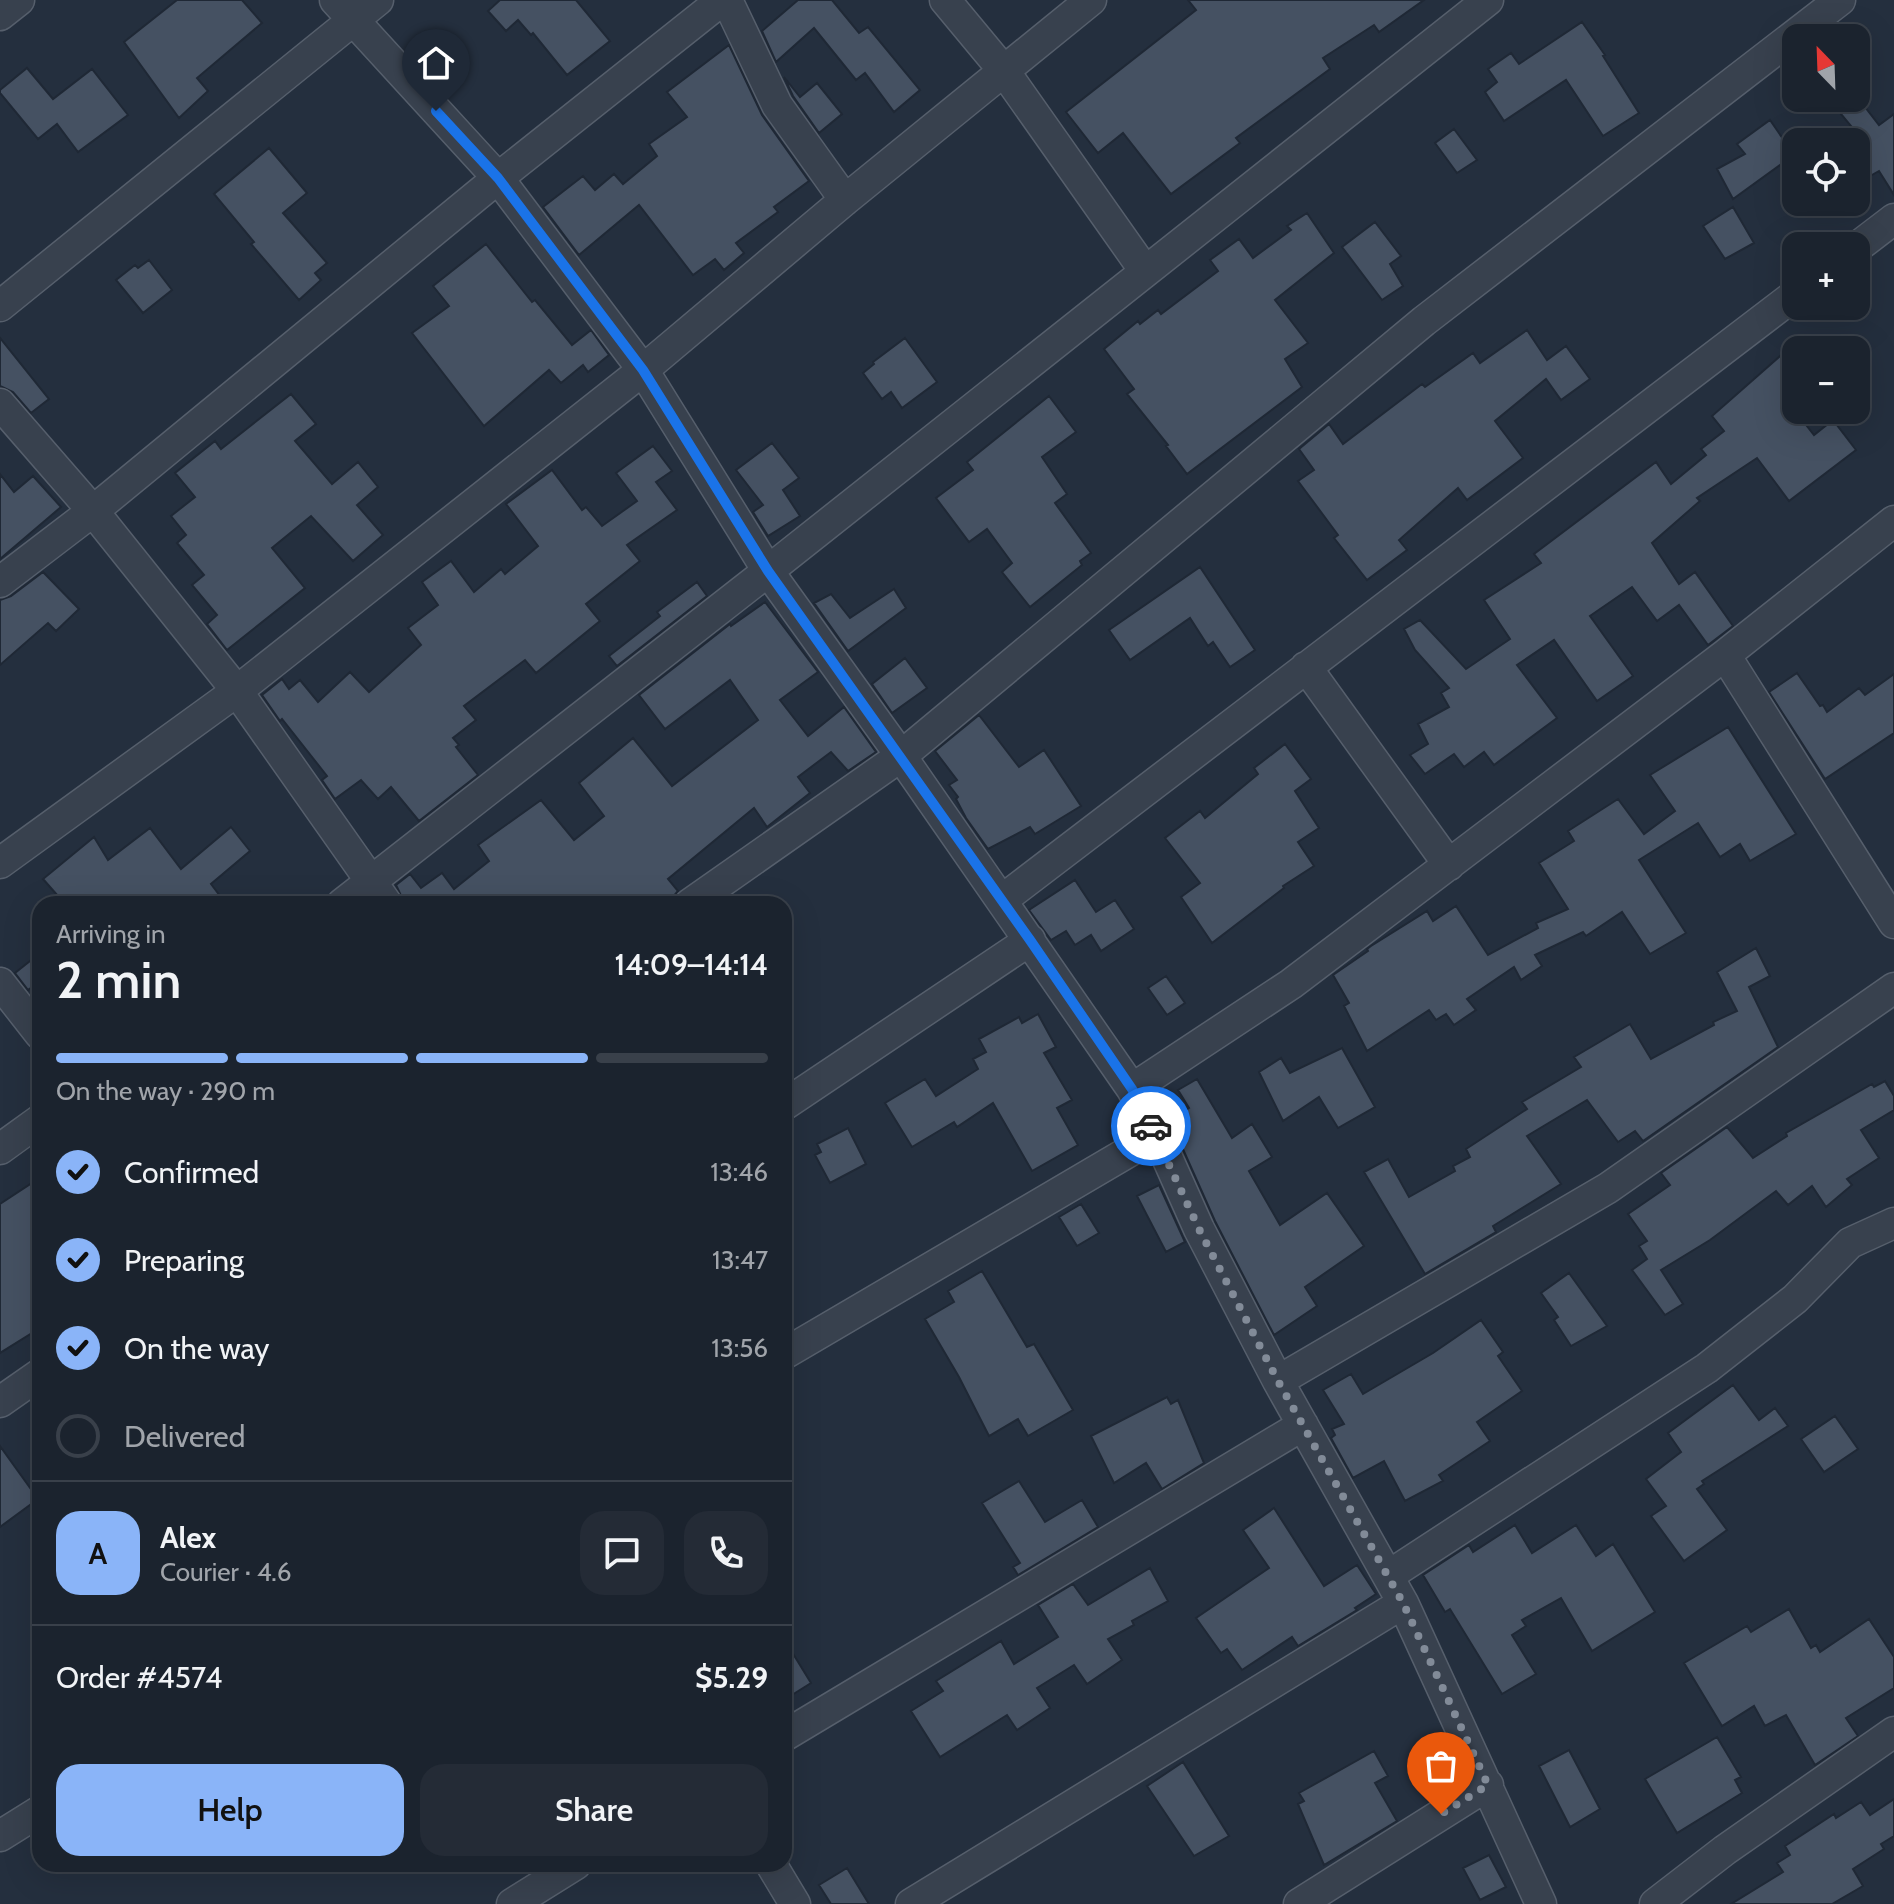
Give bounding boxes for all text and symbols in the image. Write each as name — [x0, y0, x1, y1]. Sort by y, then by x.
north arrow — [1782, 24, 1870, 112]
map controls — [1782, 24, 1870, 424]
pin — [402, 29, 470, 111]
icon: home — [414, 41, 458, 85]
button: locate — [1782, 128, 1870, 216]
button: + — [1782, 232, 1870, 320]
button: − — [1782, 336, 1870, 424]
text: Arriving in — [56, 918, 166, 950]
text: 14:09–14:14 — [615, 946, 768, 983]
text: 2 min — [56, 948, 181, 1011]
text: On the way · 290 m — [56, 1075, 275, 1107]
courier — [1111, 1086, 1191, 1166]
icon: car — [1129, 1104, 1173, 1148]
icon: check — [56, 1150, 100, 1194]
text: Confirmed — [124, 1154, 259, 1191]
text: 13:46 — [710, 1156, 768, 1188]
icon: check — [56, 1238, 100, 1282]
text: Preparing — [124, 1242, 244, 1279]
text: 13:47 — [712, 1244, 768, 1276]
icon: check — [56, 1326, 100, 1370]
text: On the way — [124, 1330, 269, 1367]
text: 13:56 — [711, 1332, 768, 1364]
text: Delivered — [124, 1418, 245, 1455]
button: chat — [580, 1511, 664, 1595]
button: phone — [684, 1511, 768, 1595]
text: Alex — [160, 1519, 216, 1556]
text: A — [89, 1535, 107, 1572]
text: Courier · 4.6 — [160, 1556, 292, 1588]
text: Order #4574 — [56, 1659, 222, 1696]
text: $5.29 — [695, 1659, 768, 1696]
pin — [1407, 1732, 1475, 1814]
icon: bag — [1419, 1744, 1463, 1788]
button: Help — [56, 1764, 404, 1856]
button: Share — [420, 1764, 768, 1856]

